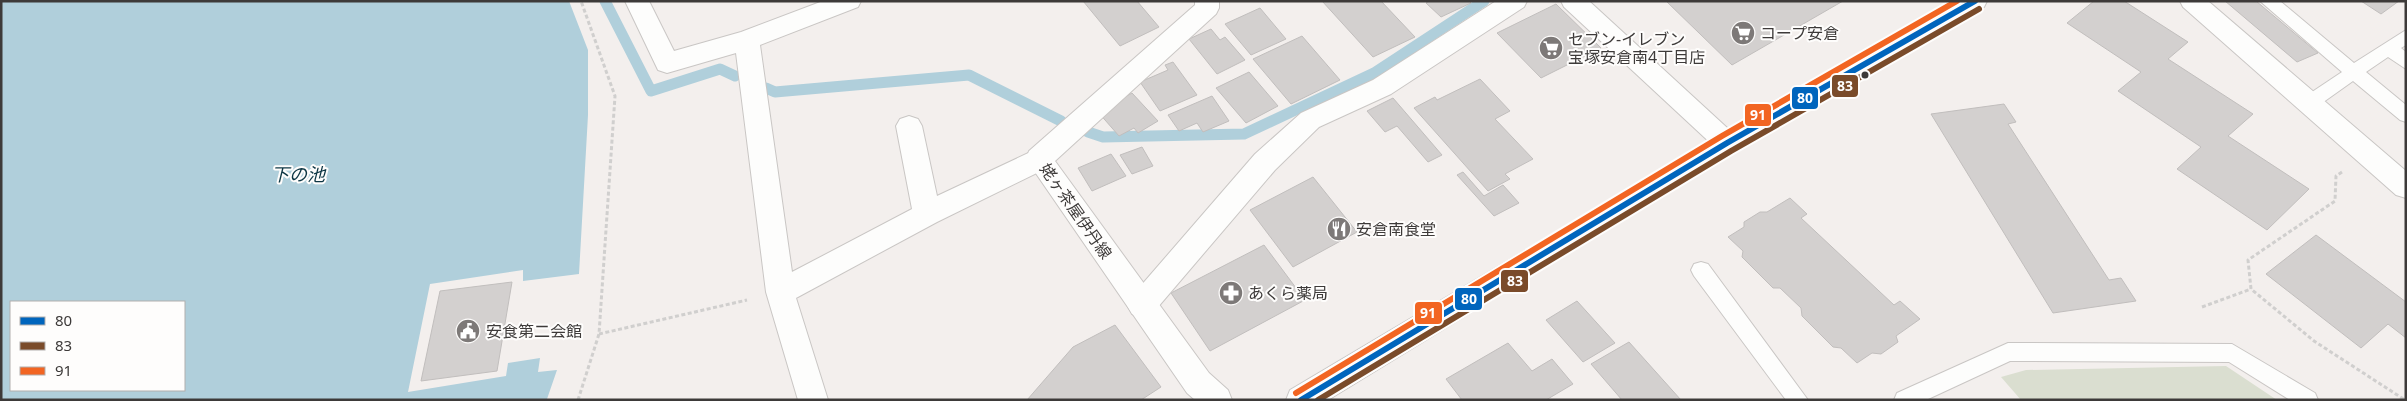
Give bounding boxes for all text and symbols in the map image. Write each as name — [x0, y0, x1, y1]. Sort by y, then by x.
supermarket icon: コープ安倉 — [1730, 20, 1756, 46]
place label: コープ安倉 — [1760, 22, 1839, 44]
place label: セブン-イレブン 宝塚安倉南4丁目店 — [1568, 28, 1705, 68]
supermarket icon: セブン-イレブン 宝塚安倉南4丁目店 — [1538, 35, 1564, 61]
unlabelled marker — [1860, 70, 1870, 80]
line badge: 83 — [1831, 74, 1859, 98]
text: 83 — [1837, 76, 1853, 95]
line badge: 80 — [1791, 86, 1819, 110]
text: 80 — [1797, 88, 1813, 107]
line badge: 91 — [1744, 103, 1772, 127]
text: 91 — [1750, 105, 1766, 124]
street label: 姥ヶ茶屋伊丹線 — [1035, 159, 1117, 263]
water label: 下の池 — [271, 162, 327, 186]
restaurant icon: 安倉南食堂 — [1326, 216, 1352, 242]
place label: 安倉南食堂 — [1356, 218, 1436, 240]
line badge: 83 — [1500, 269, 1529, 293]
text: 83 — [1507, 271, 1523, 290]
pharmacy icon: あくら薬局 — [1218, 280, 1244, 306]
place label: あくら薬局 — [1248, 282, 1328, 304]
line badge: 80 — [1454, 287, 1483, 311]
text: 80 — [1461, 289, 1477, 308]
legend — [10, 301, 185, 391]
line badge: 91 — [1414, 301, 1443, 325]
text: 91 — [1420, 303, 1436, 322]
text: 80 — [55, 310, 72, 330]
public building icon: 安食第二会館 — [455, 318, 481, 344]
place label: 安食第二会館 — [486, 320, 582, 342]
text: 83 — [55, 335, 72, 355]
text: 91 — [55, 360, 72, 380]

